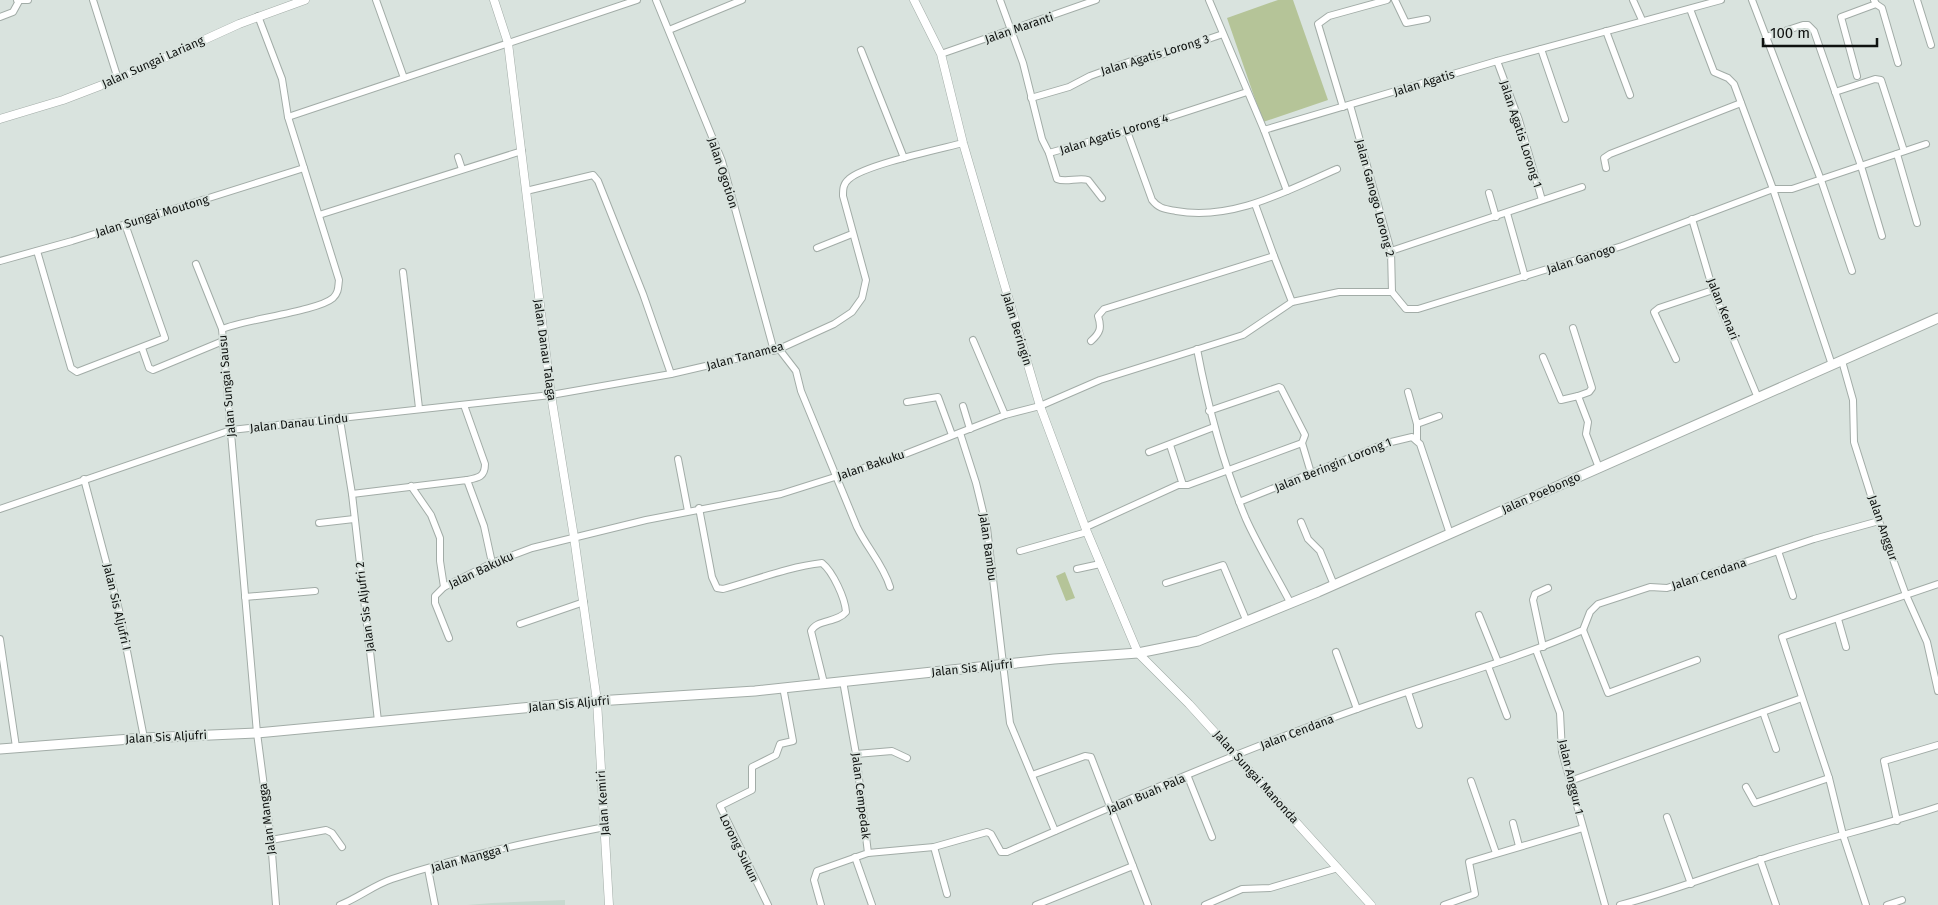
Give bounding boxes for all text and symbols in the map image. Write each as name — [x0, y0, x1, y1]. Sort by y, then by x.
street label: Jalan Maranti — [983, 10, 1055, 46]
scale bar — [1763, 15, 1877, 47]
text: 100 m — [1770, 24, 1810, 42]
street label: Jalan Agatis Lorong 3 — [1099, 32, 1211, 78]
street label: Jalan Sungai Lariang — [100, 33, 207, 91]
street label: Jalan Agatis — [1392, 67, 1457, 99]
street label: Jalan Agatis Lorong 1 — [1497, 79, 1545, 189]
street label: Jalan Agatis Lorong 4 — [1058, 111, 1171, 157]
street label: Jalan Ogotion — [705, 136, 741, 210]
street label: Jalan Ganogo Lorong 2 — [1353, 138, 1397, 258]
street label: Jalan Sungai Moutong — [94, 192, 211, 240]
street label: Jalan Ganogo — [1545, 241, 1617, 277]
street label: Jalan Kenari — [1704, 276, 1742, 342]
street label: Jalan Beringin — [999, 291, 1035, 367]
street label: Jalan Danau Talaga — [531, 298, 559, 402]
street label: Jalan Sungai Sausu — [216, 334, 238, 438]
street label: Jalan Tanamea — [705, 339, 785, 373]
street label: Jalan Danau Lindu — [249, 411, 349, 435]
street label: Jalan Beringin Lorong 1 — [1273, 435, 1393, 495]
street label: Jalan Bakuku — [836, 447, 906, 483]
street label: Jalan Poebongo — [1499, 469, 1583, 517]
street label: Jalan Anggur — [1865, 493, 1901, 563]
street label: Jalan Bambu — [976, 512, 1000, 582]
street label: Jalan Bakuku — [446, 549, 516, 591]
street label: Jalan Cendana — [1670, 555, 1748, 593]
street label: Jalan Sis Aljufri 2 — [353, 561, 377, 653]
street label: Jalan Sis Aljufri I — [100, 562, 134, 652]
street label: Jalan Sis Aljufri — [931, 657, 1013, 679]
street label: Jalan Sis Aljufri — [528, 693, 610, 715]
street label: Jalan Cendana — [1258, 712, 1336, 752]
street label: Jalan Sis Aljufri — [125, 728, 207, 746]
street label: Jalan Sungai Manonda — [1210, 728, 1302, 826]
street label: Jalan Anggur 1 — [1556, 738, 1586, 816]
street label: Jalan Cempedak — [849, 752, 873, 841]
street label: Jalan Kemiri — [594, 770, 612, 836]
street label: Jalan Buah Pala — [1105, 771, 1187, 817]
street label: Jalan Mangga — [256, 782, 278, 856]
street label: Lorong Sukun — [716, 812, 762, 884]
street label: Jalan Mangga 1 — [429, 841, 511, 875]

